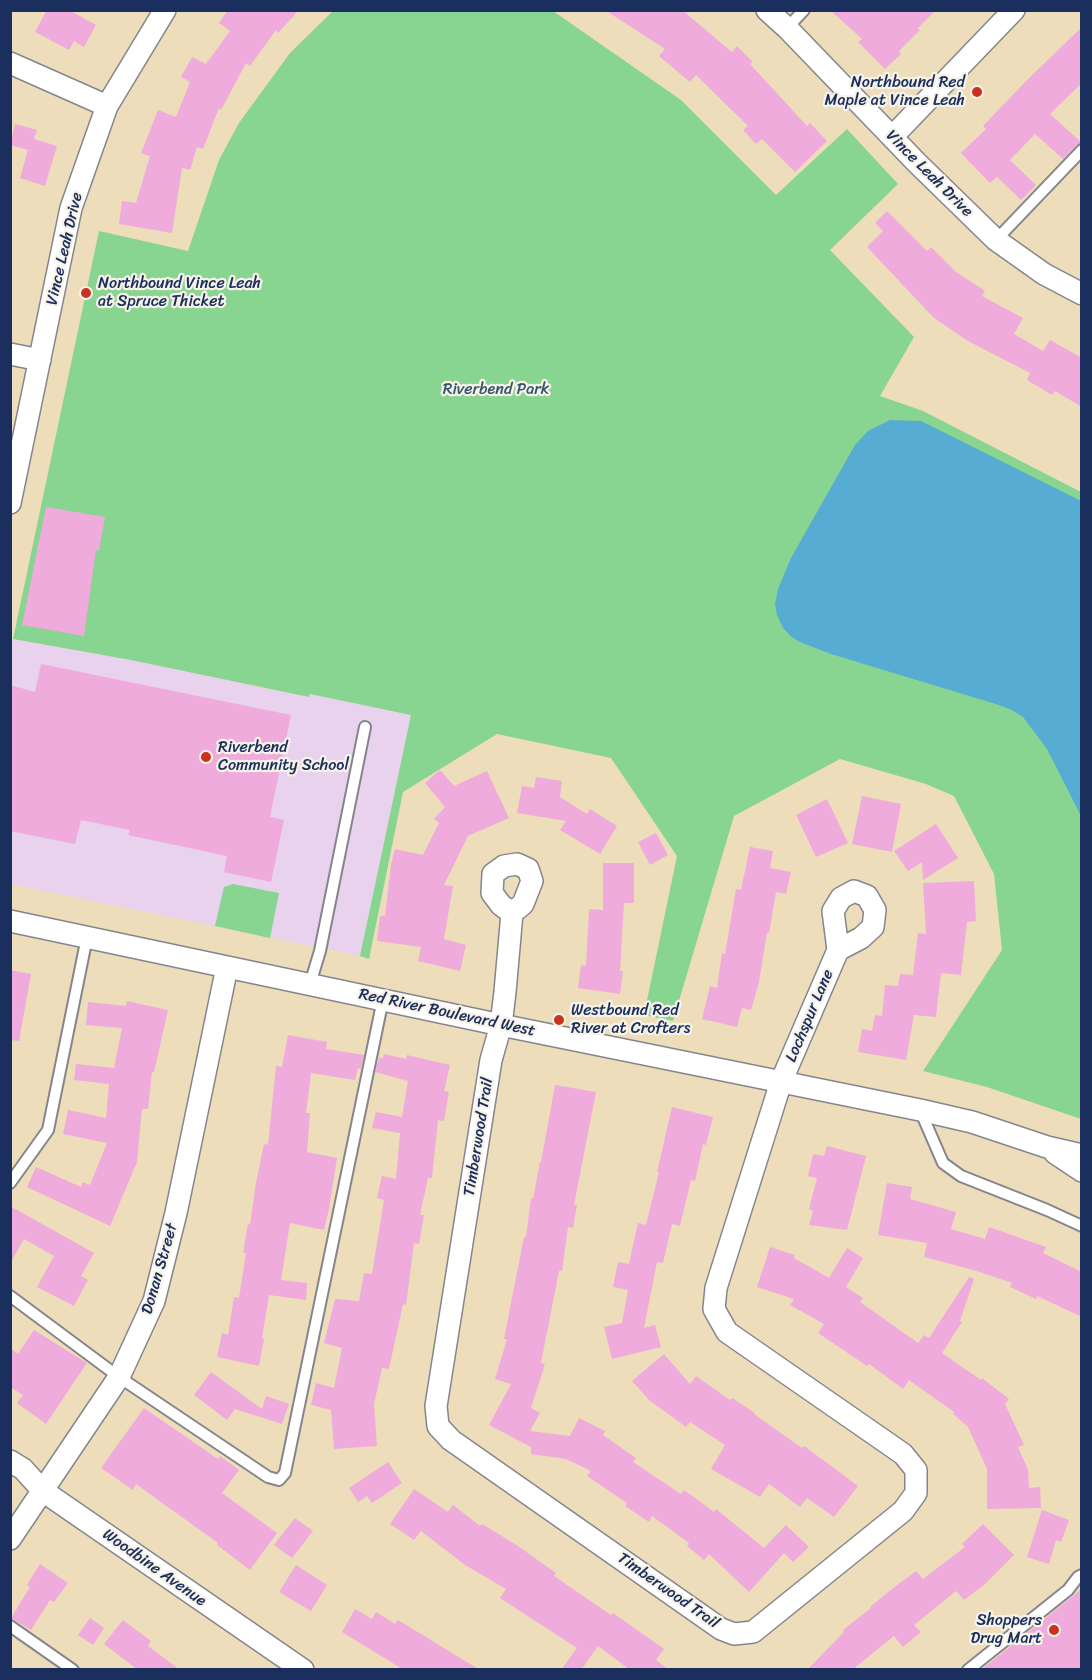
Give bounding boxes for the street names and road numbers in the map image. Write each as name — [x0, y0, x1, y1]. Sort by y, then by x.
street label: Vince Leah Drive — [881, 126, 977, 222]
street label: Vince Leah Drive — [43, 191, 87, 307]
street label: Lochspur Lane — [782, 967, 838, 1065]
street label: Red River Boulevard West — [357, 985, 537, 1041]
street label: Timberwood Trail — [460, 1076, 498, 1198]
street label: Donan Street — [138, 1221, 182, 1317]
street label: Woodbine Avenue — [98, 1525, 210, 1611]
street label: Timberwood Trail — [613, 1549, 723, 1633]

